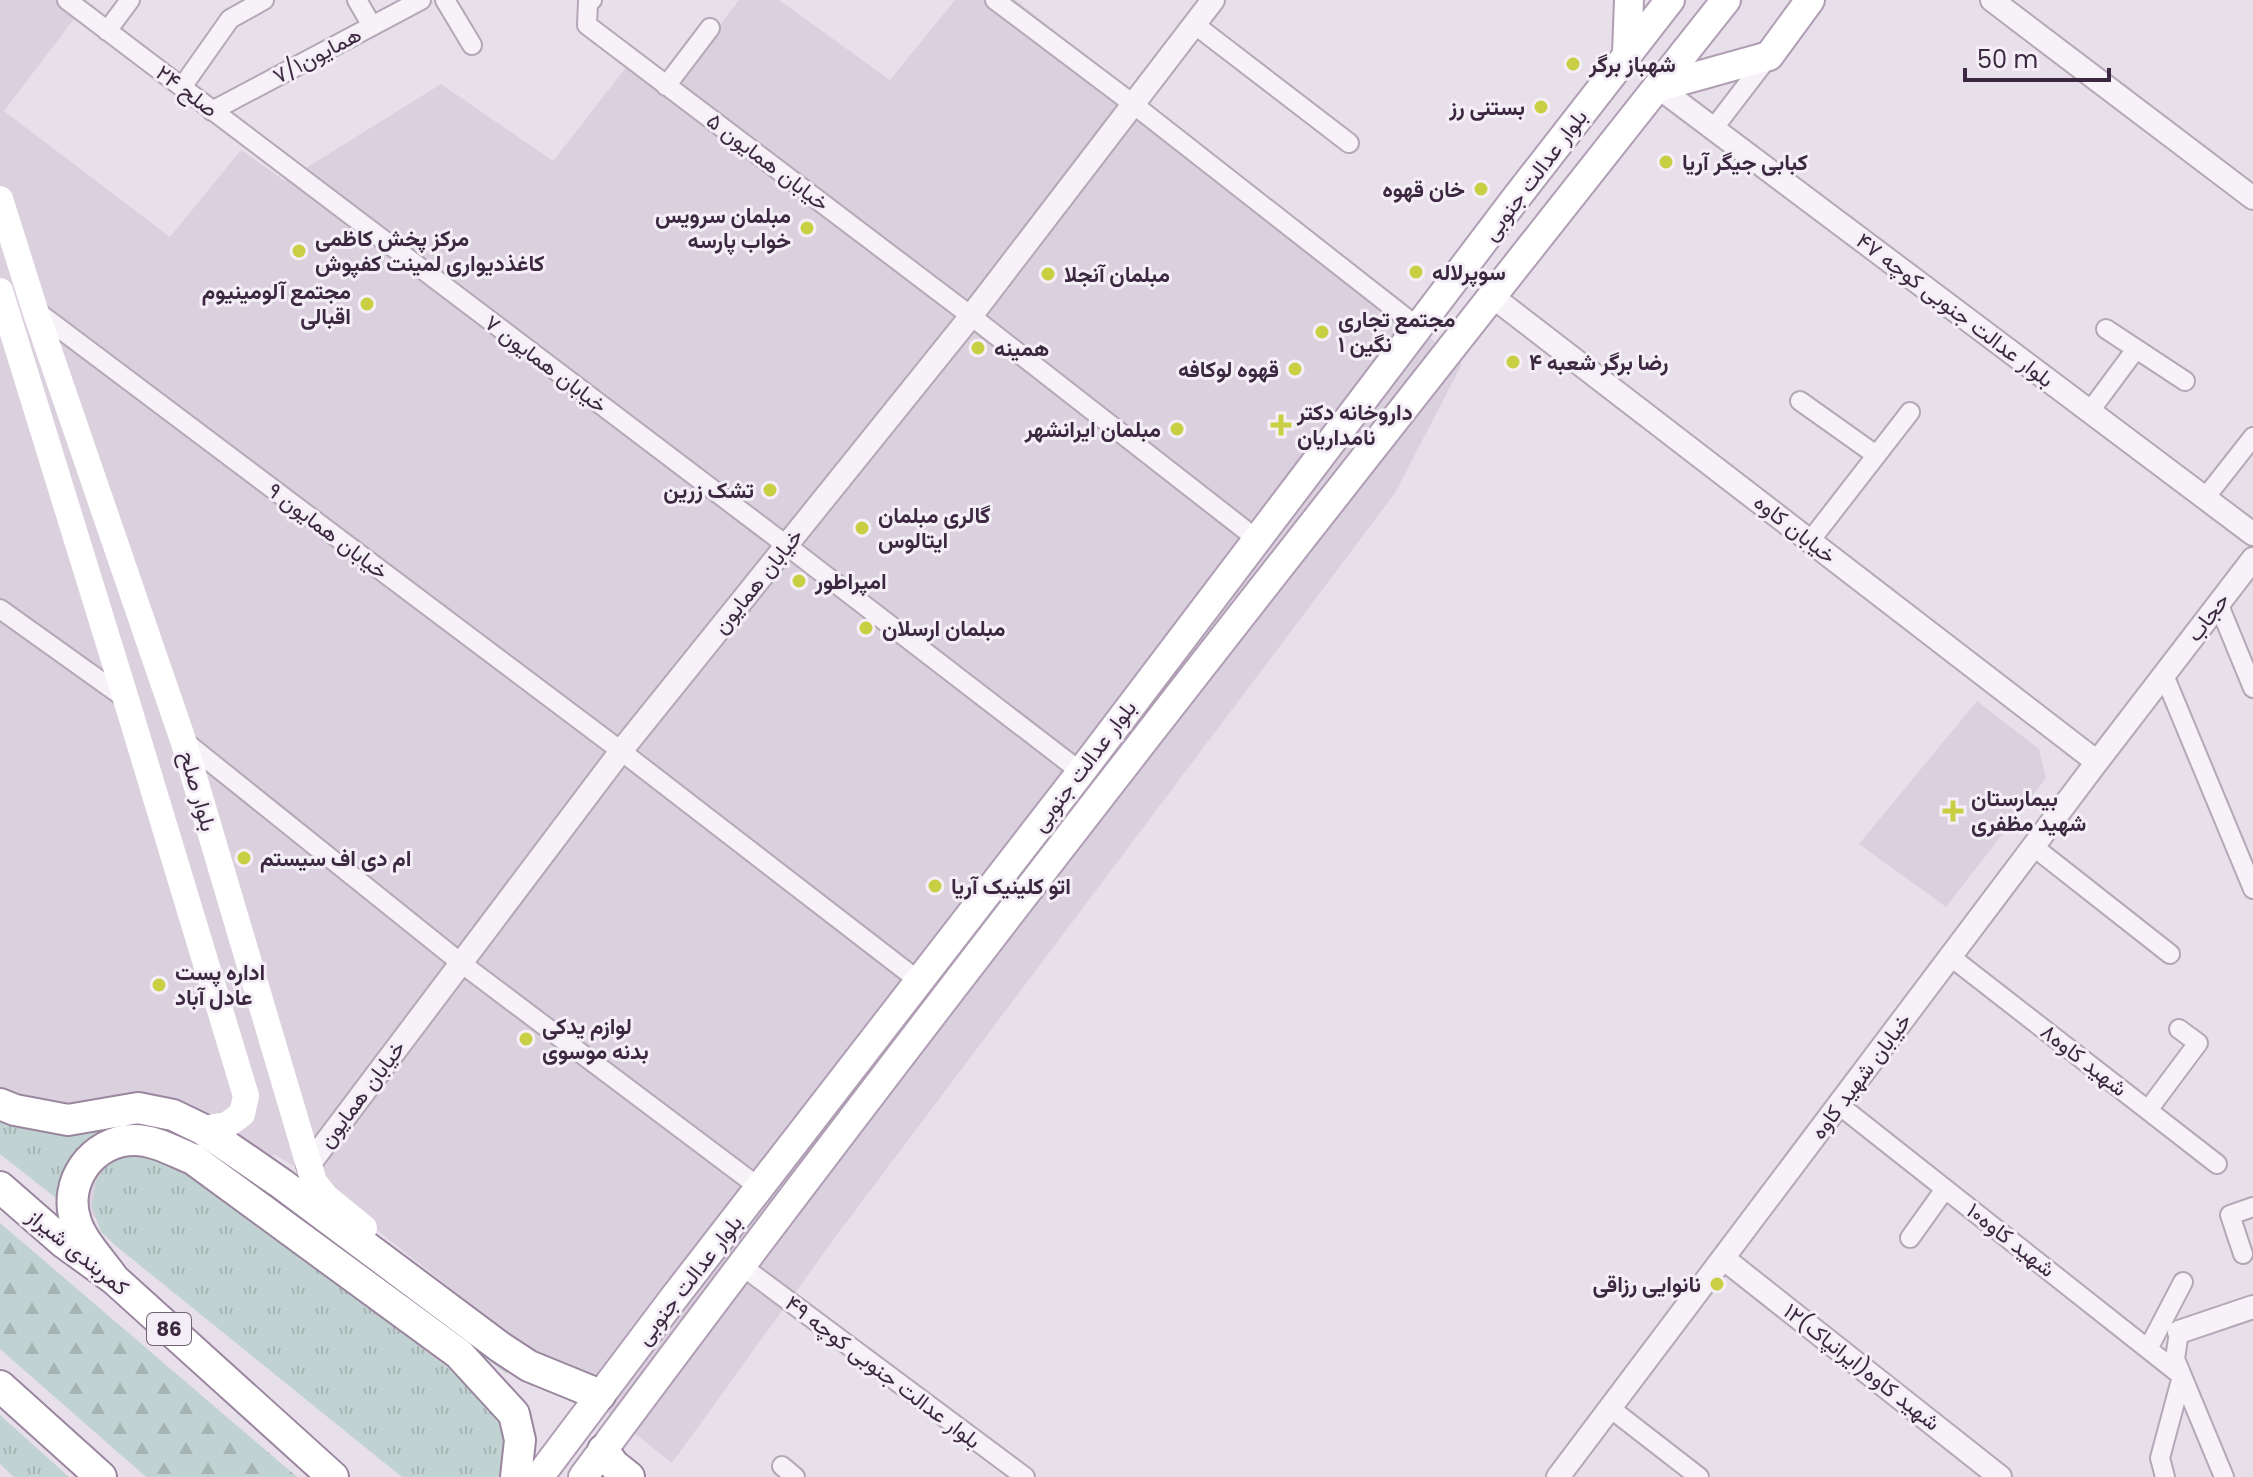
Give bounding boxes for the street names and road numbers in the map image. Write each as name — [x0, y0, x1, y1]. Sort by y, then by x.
street label: همایون۷/۱ — [267, 19, 367, 91]
street label: صلح ۲۴ — [150, 57, 224, 125]
street label: بلوار عدالت جنوبی — [1475, 103, 1595, 247]
street label: خیابان همایون ۵ — [700, 105, 836, 219]
street label: بلوار عدالت جنوبی کوچه ۴۷ — [1850, 225, 2060, 395]
street label: خیابان همایون ۷ — [478, 307, 614, 421]
street label: خیابان همایون ۹ — [261, 475, 395, 587]
street label: خیابان کاوه — [1747, 487, 1843, 571]
street label: خیابان همایون — [706, 522, 810, 640]
street label: حجاب — [2179, 586, 2237, 648]
street label: بلوار عدالت جنوبی — [1024, 694, 1144, 838]
street label: بلوار صلح — [172, 747, 224, 835]
street label: خیابان شهید کاوه — [1803, 1006, 1919, 1146]
street label: شهید کاوه۸ — [2034, 1016, 2134, 1104]
street label: خیابان همایون — [311, 1034, 413, 1154]
street label: شهید کاوه۱۰ — [1960, 1195, 2062, 1285]
street label: کمربندی شیراز — [20, 1201, 136, 1303]
street label: بلوار عدالت جنوبی — [628, 1208, 750, 1352]
street label: بلوار عدالت جنوبی کوچه ۴۹ — [779, 1288, 987, 1456]
street label: ۱۲شهید کاوه(ایرانپاک) — [1777, 1296, 1947, 1438]
road number: 86 — [147, 1313, 191, 1345]

